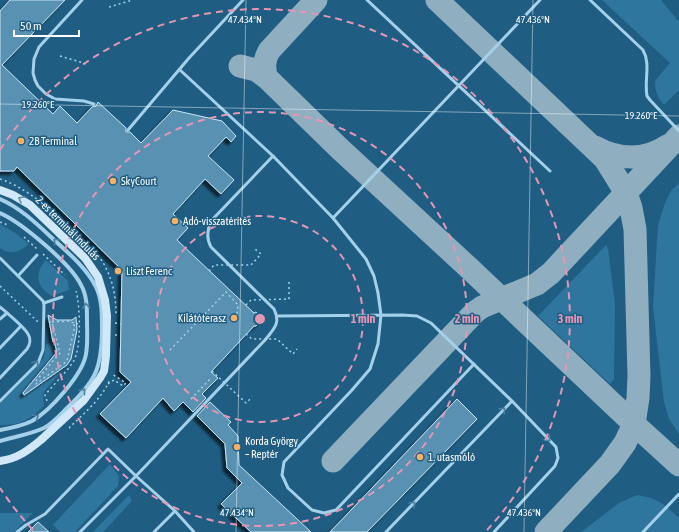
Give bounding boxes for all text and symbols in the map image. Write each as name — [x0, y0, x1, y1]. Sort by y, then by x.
scale bar — [14, 12, 79, 38]
text: 47.434°N — [228, 14, 262, 25]
text: 47.436°N — [516, 14, 550, 25]
text: 50 m — [20, 19, 42, 33]
text: 19.260°E — [22, 99, 55, 110]
text: 19.260°E — [625, 110, 658, 121]
place label: 2B Terminal — [29, 135, 77, 147]
marker: 2B Terminal — [16, 136, 26, 146]
place label: SkyCourt — [121, 175, 157, 187]
marker: SkyCourt — [108, 176, 118, 186]
street label: 2-es terminál indulás — [34, 194, 102, 262]
one-way arrow — [18, 197, 25, 204]
place label: Adó-visszatérítés — [183, 215, 251, 227]
marker: Adó-visszatérítés — [170, 216, 180, 226]
one-way arrow — [53, 239, 60, 246]
place label: Liszt Ferenc — [126, 265, 173, 277]
marker: Liszt Ferenc — [113, 266, 123, 276]
one-way arrow — [82, 303, 91, 309]
place label: Kilátóterasz — [178, 312, 226, 324]
centre of rings — [253, 312, 267, 326]
text: 1 min — [351, 312, 375, 326]
text: 2 min — [455, 312, 479, 326]
text: 3 min — [558, 312, 582, 326]
marker: Kilátóterasz — [229, 313, 239, 323]
one-way arrow — [31, 360, 38, 367]
one-way arrow — [79, 389, 86, 396]
one-way arrow — [498, 407, 506, 415]
one-way arrow — [32, 415, 39, 422]
place label: Korda György – Reptér — [245, 435, 298, 460]
one-way arrow — [544, 435, 551, 442]
marker: Korda György – Reptér — [232, 442, 242, 452]
place label: 1. utasmóló — [428, 451, 475, 463]
marker: 1. utasmóló — [415, 452, 425, 462]
one-way arrow — [408, 501, 416, 509]
text: 47.434°N — [220, 507, 254, 518]
text: 47.436°N — [507, 507, 541, 518]

